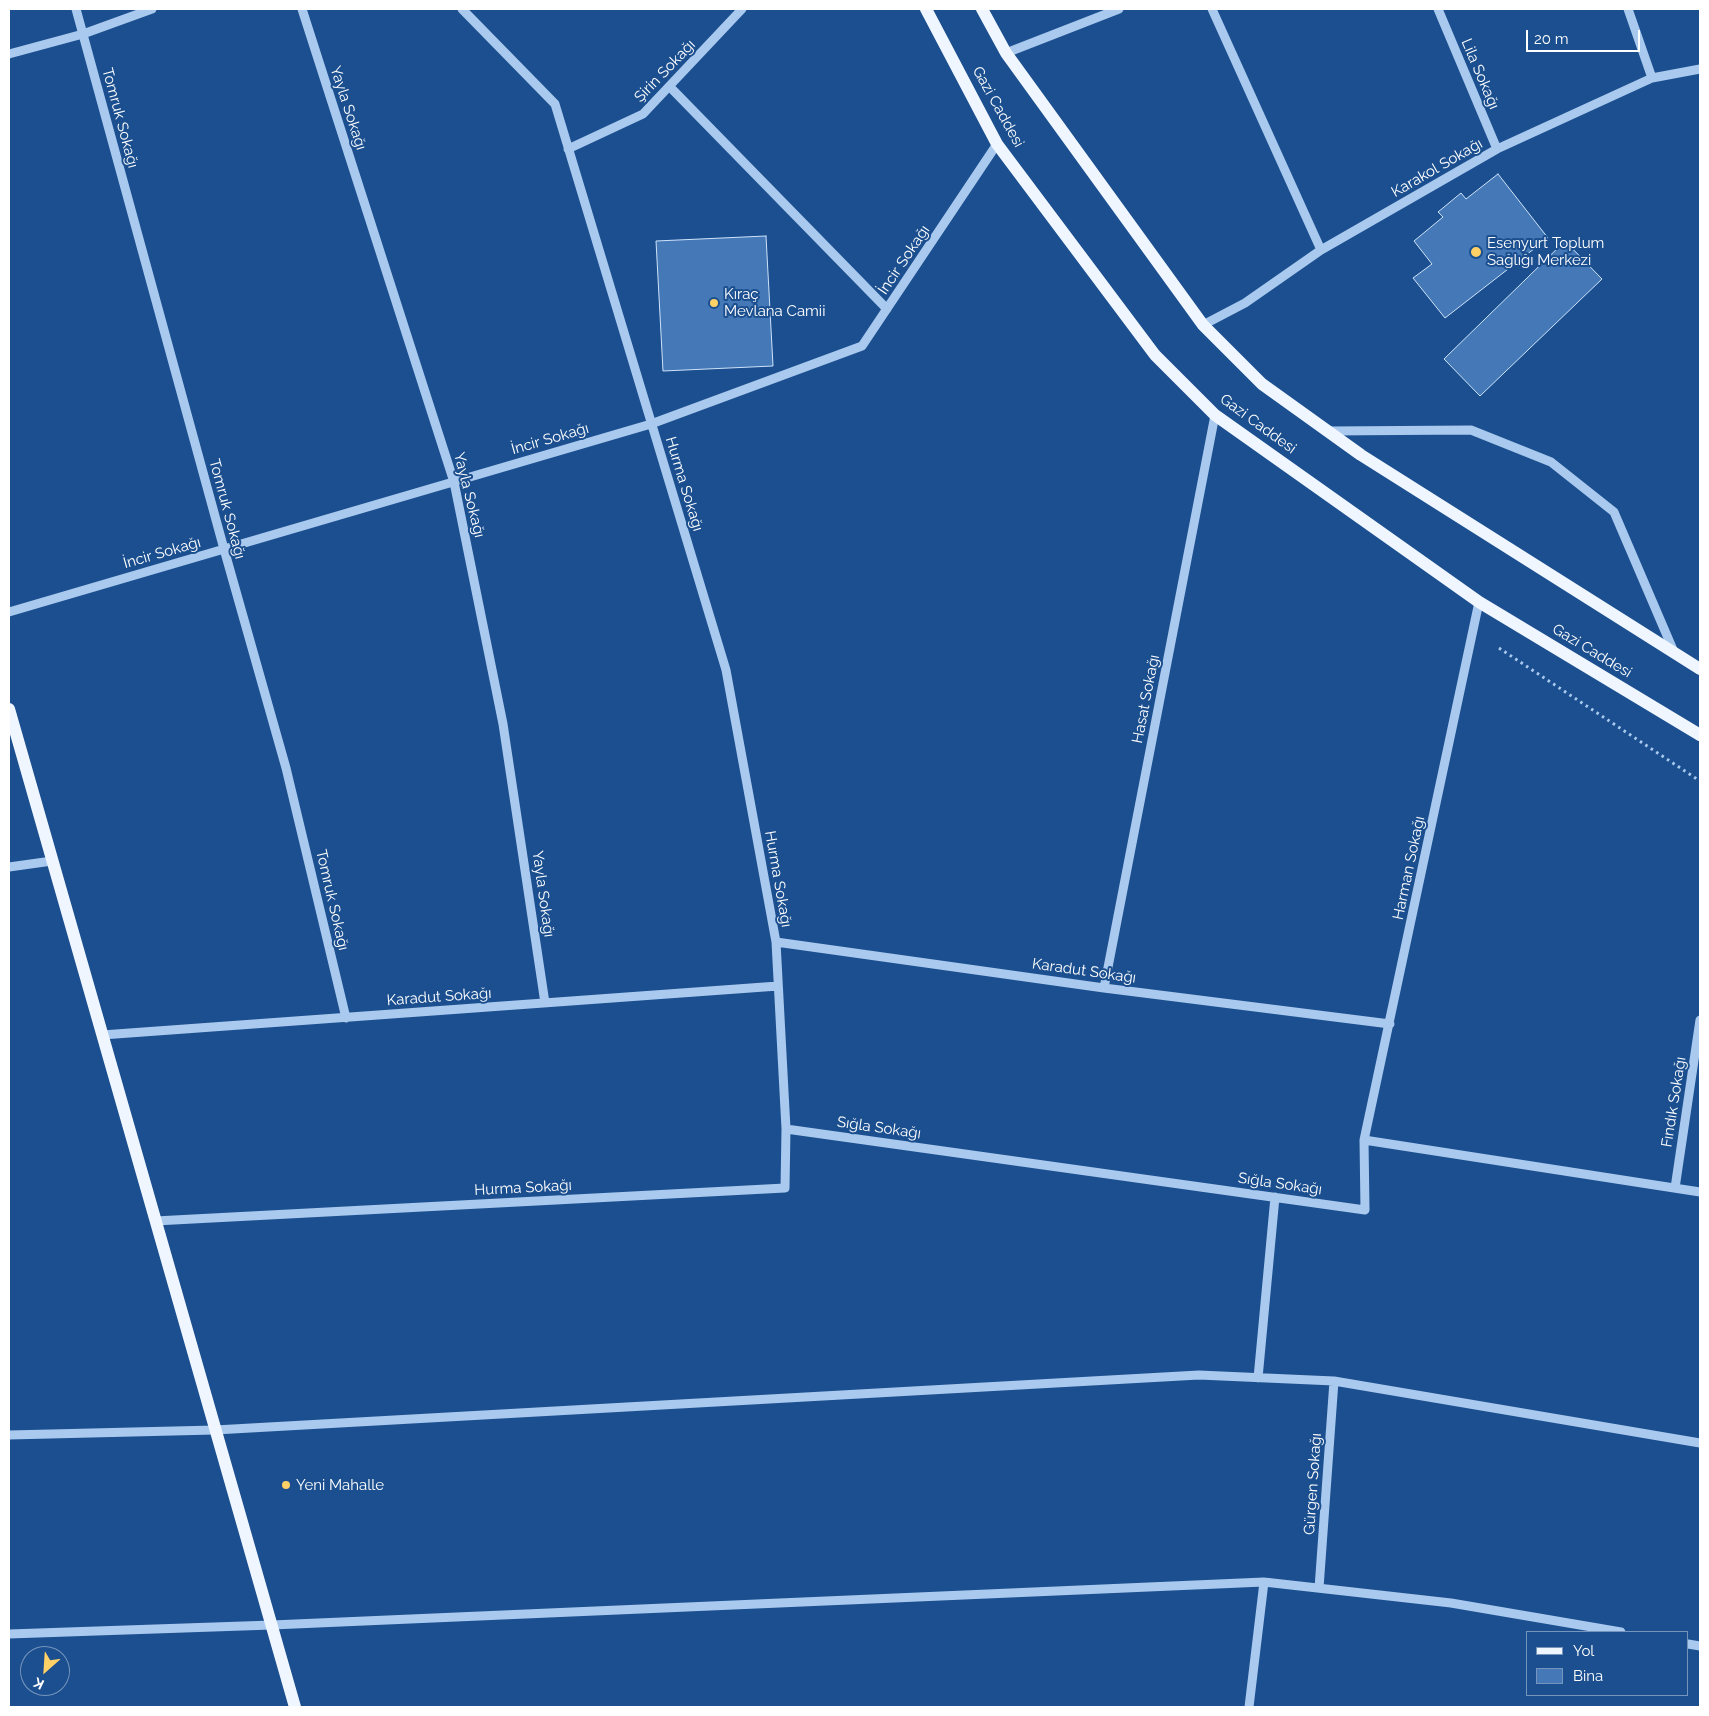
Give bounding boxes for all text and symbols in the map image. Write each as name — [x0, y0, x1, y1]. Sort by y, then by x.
scale bar — [1529, 20, 1643, 52]
text: 20 m — [1534, 30, 1569, 48]
street label: Şirin Sokağı — [631, 36, 699, 106]
street label: Lila Sokağı — [1457, 36, 1503, 112]
street label: Gazi Caddesi — [968, 63, 1028, 151]
street label: Yayla Sokağı — [326, 64, 370, 152]
street label: Tomruk Sokağı — [98, 66, 142, 170]
street label: Karakol Sokağı — [1388, 135, 1486, 201]
street label: İncir Sokağı — [874, 222, 934, 298]
place label: Esenyurt Toplum Sağlığı Merkezi — [1487, 234, 1604, 269]
marker: Esenyurt Toplum Sağlığı Merkezi — [1469, 245, 1483, 259]
place label: Kıraç Mevlana Camii — [724, 285, 825, 320]
marker: Kıraç Mevlana Camii — [708, 297, 720, 309]
street label: Gazi Caddesi — [1216, 390, 1300, 458]
street label: İncir Sokağı — [509, 419, 591, 459]
street label: Hurma Sokağı — [661, 435, 707, 533]
street label: Yayla Sokağı — [450, 451, 488, 539]
street label: Tomruk Sokağı — [205, 457, 249, 561]
street label: İncir Sokağı — [121, 533, 203, 573]
street label: Gazi Caddesi — [1549, 620, 1635, 682]
street label: Hasat Sokağı — [1129, 653, 1163, 745]
street label: Harman Sokağı — [1389, 814, 1429, 922]
street label: Hurma Sokağı — [761, 829, 795, 929]
street label: Tomruk Sokağı — [312, 848, 352, 952]
street label: Yayla Sokağı — [528, 850, 558, 938]
street label: Karadut Sokağı — [1031, 955, 1137, 987]
street label: Karadut Sokağı — [386, 984, 492, 1010]
street label: Fındık Sokağı — [1658, 1055, 1690, 1149]
street label: Sığla Sokağı — [836, 1113, 922, 1143]
street label: Sığla Sokağı — [1237, 1169, 1323, 1199]
street label: Hurma Sokağı — [474, 1176, 572, 1200]
street label: Gürgen Sokağı — [1300, 1432, 1326, 1536]
place label: Yeni Mahalle — [296, 1476, 384, 1494]
marker: Yeni Mahalle — [280, 1479, 292, 1491]
legend — [1526, 1631, 1689, 1696]
text: Yol — [1573, 1642, 1594, 1660]
north arrow — [20, 1646, 70, 1696]
text: Bina — [1573, 1667, 1603, 1685]
text: K — [31, 1674, 47, 1693]

